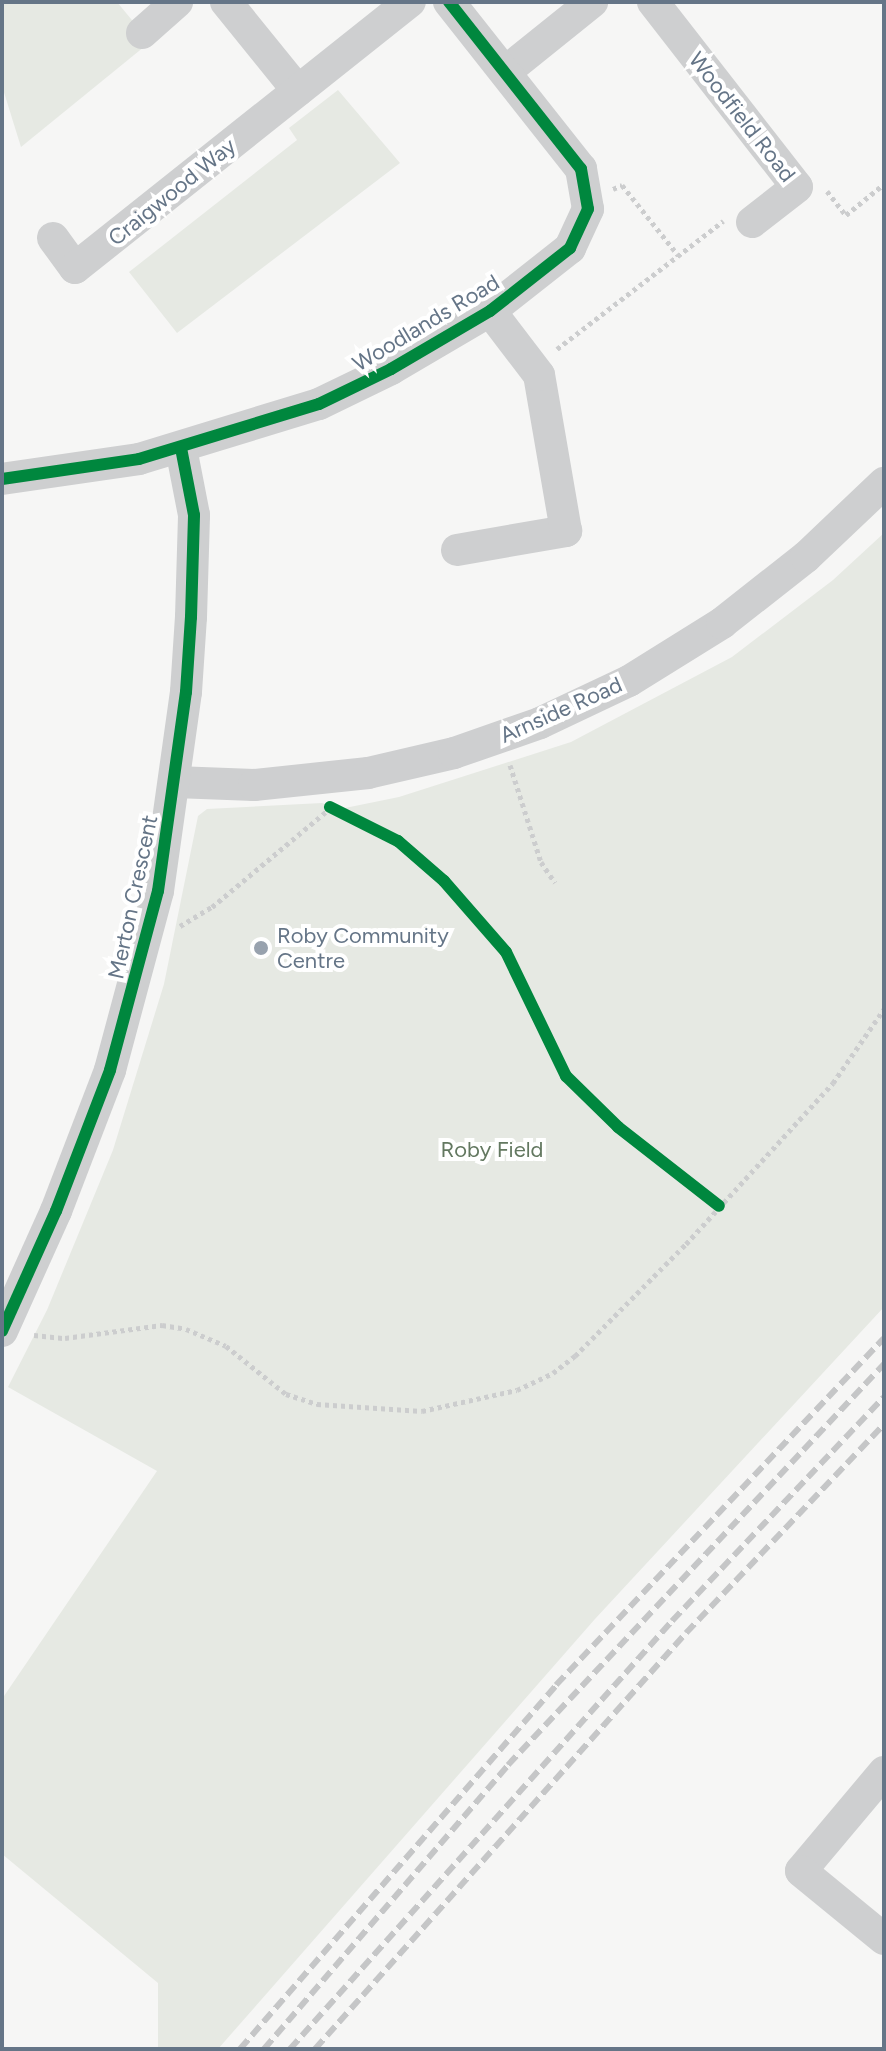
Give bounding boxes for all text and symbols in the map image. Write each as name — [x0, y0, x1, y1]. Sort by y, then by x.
street label: Woodfield Road — [683, 47, 801, 187]
street label: Craigwood Way — [103, 133, 241, 251]
street label: Woodlands Road — [348, 269, 504, 377]
street label: Arnside Road — [496, 671, 626, 749]
street label: Merton Crescent — [103, 813, 163, 981]
place label: Roby Community Centre — [277, 922, 449, 974]
marker: Roby Community Centre — [252, 939, 270, 957]
park label: Roby Field — [441, 1137, 543, 1163]

